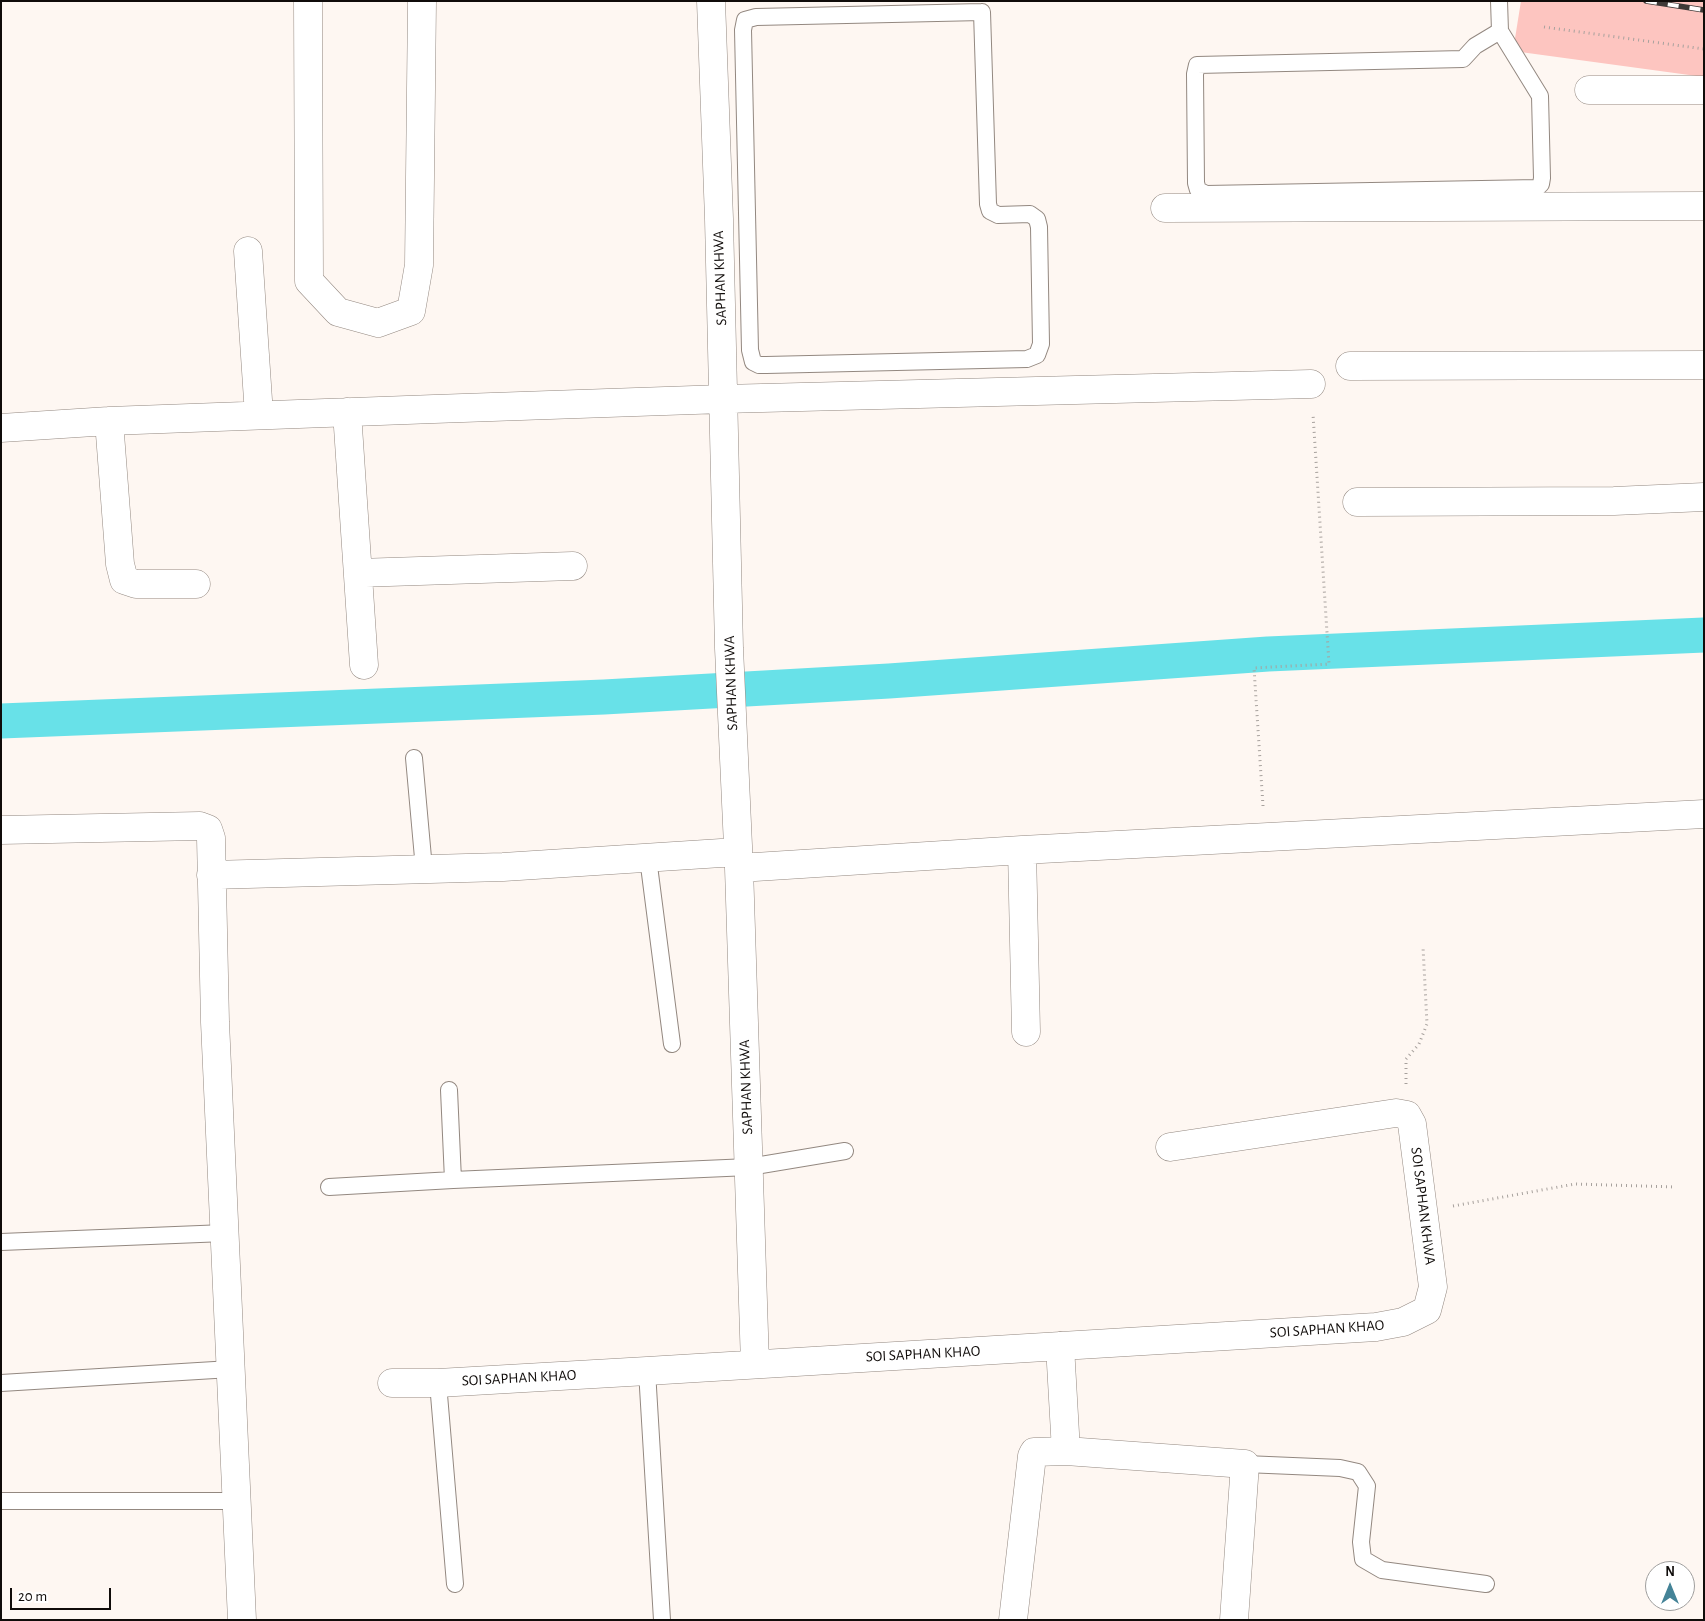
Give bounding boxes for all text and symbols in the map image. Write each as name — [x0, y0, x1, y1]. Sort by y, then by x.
street label: SAPHAN KHWA — [709, 230, 731, 326]
street label: SAPHAN KHWA — [720, 635, 742, 731]
street label: SAPHAN KHWA — [735, 1039, 757, 1135]
street label: SOI SAPHAN KHWA — [1407, 1146, 1439, 1266]
street label: SOI SAPHAN KHAO — [1269, 1316, 1385, 1342]
street label: SOI SAPHAN KHAO — [865, 1342, 981, 1366]
street label: SOI SAPHAN KHAO — [461, 1366, 577, 1390]
north arrow — [1645, 1561, 1695, 1611]
text: N — [1665, 1565, 1675, 1579]
scale bar — [12, 1578, 114, 1610]
text: 20 m — [18, 1589, 47, 1604]

